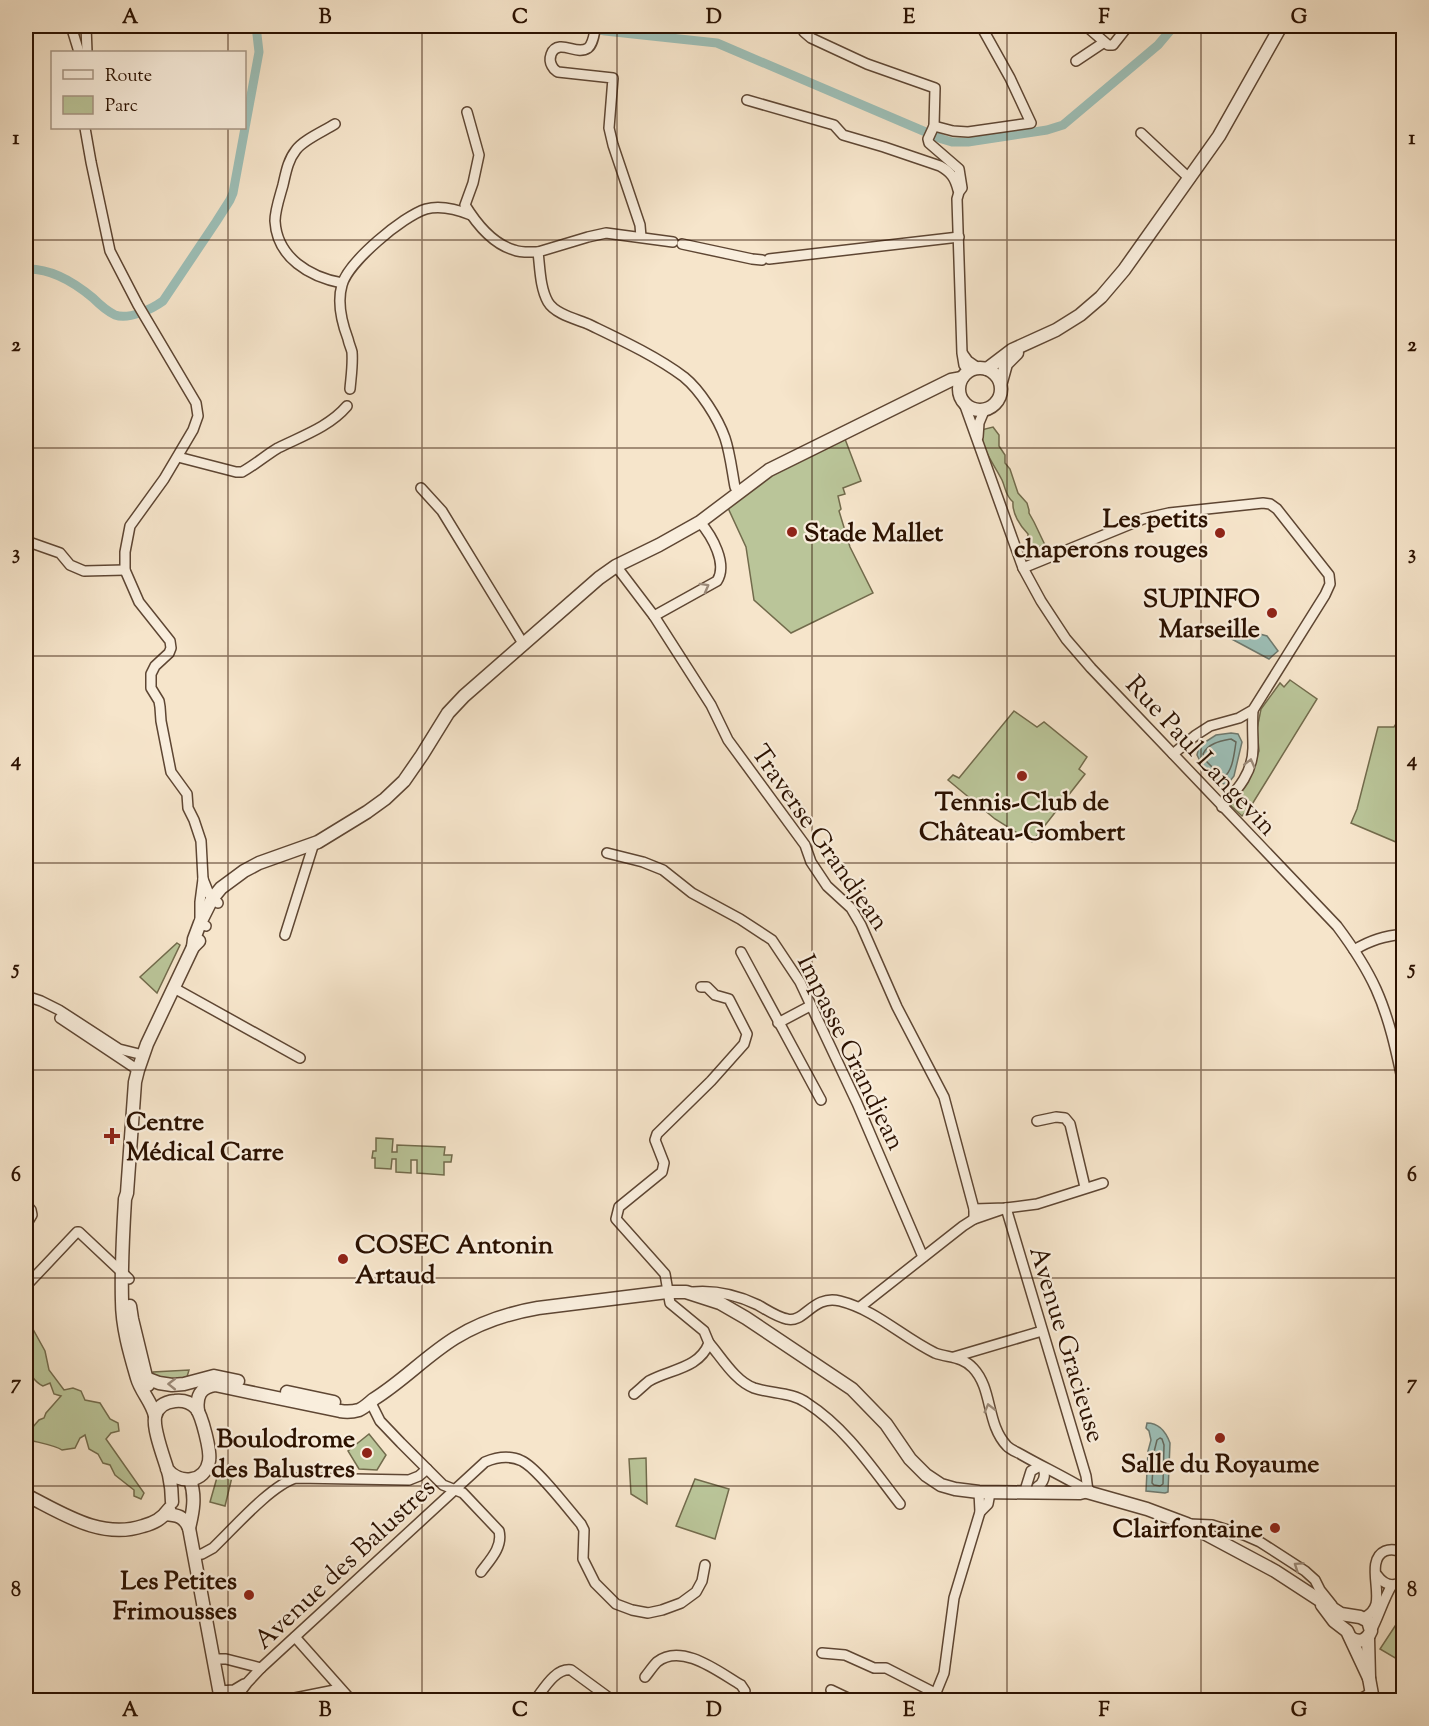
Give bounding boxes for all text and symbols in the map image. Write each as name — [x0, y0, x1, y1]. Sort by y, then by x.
text: A — [122, 4, 139, 33]
text: B — [319, 4, 332, 33]
text: C — [512, 4, 528, 33]
text: D — [706, 4, 722, 33]
text: E — [903, 4, 916, 33]
text: F — [1098, 4, 1110, 33]
text: G — [1291, 4, 1308, 33]
legend — [51, 51, 246, 129]
text: Route — [105, 64, 152, 90]
text: Parc — [105, 94, 138, 120]
text: 1 — [13, 125, 20, 154]
text: 1 — [1409, 125, 1416, 154]
text: 2 — [11, 332, 21, 361]
text: 2 — [1407, 332, 1417, 361]
place label: Les petits chaperons rouges — [1014, 502, 1208, 569]
place label: Stade Mallet — [804, 516, 943, 553]
marker: Stade Mallet — [785, 525, 799, 539]
marker: Les petits chaperons rouges — [1213, 526, 1227, 540]
text: 3 — [12, 540, 20, 569]
text: 3 — [1408, 540, 1416, 569]
place label: SUPINFO Marseille — [1143, 582, 1260, 649]
one-way arrow — [699, 583, 709, 594]
marker: SUPINFO Marseille — [1265, 606, 1279, 620]
street label: Rue Paul Langevin — [1116, 668, 1285, 845]
street label: Traverse Grandjean — [741, 738, 897, 939]
text: 4 — [10, 747, 21, 776]
text: 4 — [1406, 747, 1417, 776]
one-way arrow — [1242, 758, 1255, 768]
marker: Tennis-Club de Château-Gombert — [1015, 769, 1029, 783]
place label: Tennis-Club de Château-Gombert — [919, 785, 1125, 852]
street label: Impasse Grandjean — [786, 949, 913, 1157]
text: 5 — [11, 955, 20, 984]
text: 5 — [1407, 955, 1416, 984]
place label: Centre Médical Carre — [126, 1105, 284, 1172]
marker: Centre Médical Carre — [103, 1127, 121, 1145]
text: 6 — [11, 1162, 21, 1191]
text: 6 — [1407, 1162, 1417, 1191]
place label: COSEC Antonin Artaud — [355, 1228, 554, 1295]
street label: Avenue Gracieuse — [1018, 1242, 1113, 1447]
marker: COSEC Antonin Artaud — [336, 1252, 350, 1266]
text: 7 — [11, 1370, 22, 1399]
text: 7 — [1407, 1370, 1418, 1399]
one-way arrow — [168, 1378, 177, 1390]
one-way arrow — [983, 1403, 996, 1413]
place label: Boulodrome des Balustres — [211, 1422, 355, 1489]
marker: Salle du Royaume — [1213, 1431, 1227, 1445]
marker: Boulodrome des Balustres — [360, 1446, 374, 1460]
place label: Salle du Royaume — [1121, 1447, 1319, 1484]
street label: Avenue des Balustres — [247, 1471, 445, 1659]
place label: Clairfontaine — [1113, 1512, 1263, 1549]
marker: Clairfontaine — [1268, 1521, 1282, 1535]
one-way arrow — [1293, 1563, 1304, 1574]
place label: Les Petites Frimousses — [113, 1564, 237, 1631]
text: 8 — [11, 1577, 21, 1606]
text: 8 — [1407, 1577, 1417, 1606]
marker: Les Petites Frimousses — [242, 1588, 256, 1602]
text: A — [122, 1697, 139, 1726]
text: B — [319, 1697, 332, 1726]
text: C — [512, 1697, 528, 1726]
text: D — [706, 1697, 722, 1726]
text: E — [903, 1697, 916, 1726]
text: F — [1098, 1697, 1110, 1726]
text: G — [1291, 1697, 1308, 1726]

